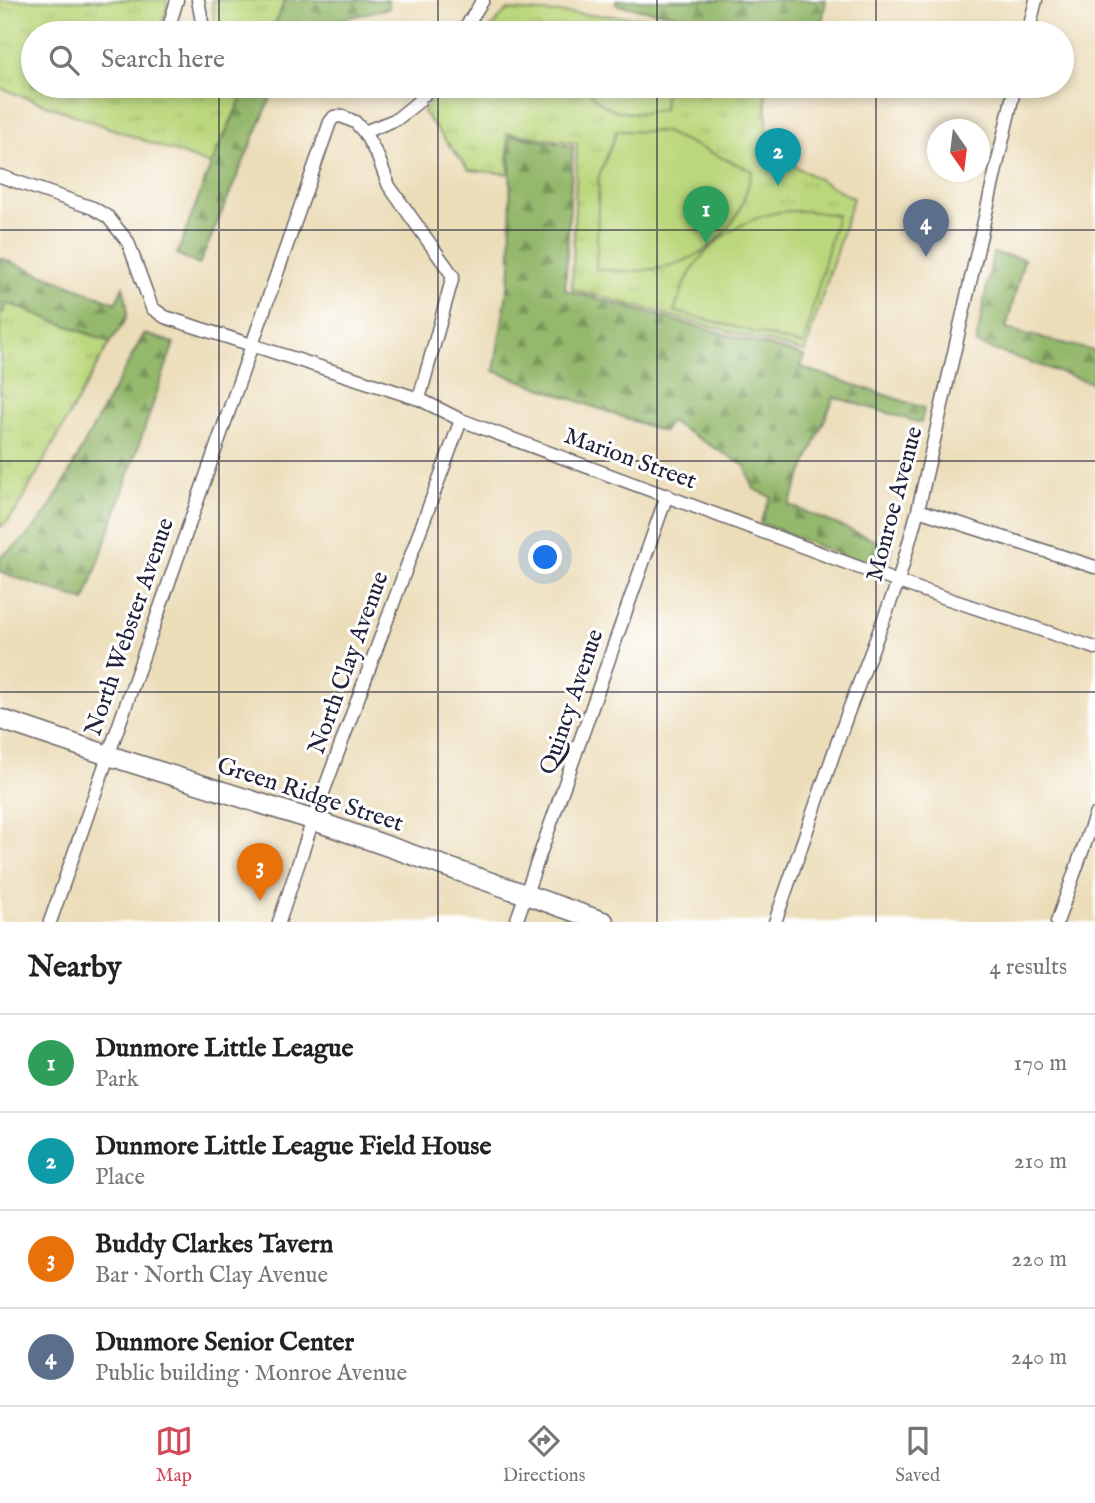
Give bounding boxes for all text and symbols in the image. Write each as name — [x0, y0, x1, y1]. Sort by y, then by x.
search box — [21, 21, 1074, 98]
icon: search — [45, 41, 83, 79]
text: Search here — [101, 43, 225, 76]
north arrow — [927, 119, 990, 182]
pin: 2 — [755, 128, 801, 186]
pin: 1 — [683, 186, 729, 244]
pin: 4 — [903, 199, 949, 257]
street label: Marion Street — [560, 421, 700, 497]
street label: Monroe Avenue — [859, 423, 931, 585]
street label: North Webster Avenue — [78, 514, 182, 740]
your location — [528, 540, 562, 574]
street label: North Clay Avenue — [302, 567, 396, 759]
street label: Quincy Avenue — [533, 625, 611, 779]
street label: Green Ridge Street — [213, 750, 407, 840]
pin: 3 — [237, 843, 283, 901]
text: Nearby — [28, 949, 121, 987]
text: 4 results — [989, 953, 1067, 982]
text: Dunmore Little League — [95, 1032, 354, 1065]
text: 1 — [47, 1049, 55, 1078]
text: 170 m — [1014, 1049, 1067, 1078]
text: Park — [95, 1065, 139, 1094]
text: Dunmore Little League Field House — [95, 1130, 491, 1163]
text: 2 — [46, 1147, 56, 1176]
text: 210 m — [1014, 1147, 1067, 1176]
text: Place — [95, 1163, 145, 1192]
text: Buddy Clarkes Tavern — [95, 1228, 333, 1261]
text: 3 — [47, 1245, 55, 1274]
text: 220 m — [1011, 1245, 1067, 1274]
text: Bar · North Clay Avenue — [95, 1261, 328, 1290]
text: Dunmore Senior Center — [95, 1326, 354, 1359]
text: 4 — [45, 1343, 57, 1372]
text: 240 m — [1011, 1343, 1067, 1372]
text: Public building · Monroe Avenue — [95, 1359, 407, 1388]
tab: Map — [155, 1422, 193, 1488]
tab: Directions — [503, 1422, 585, 1488]
tab: Saved — [895, 1422, 940, 1488]

